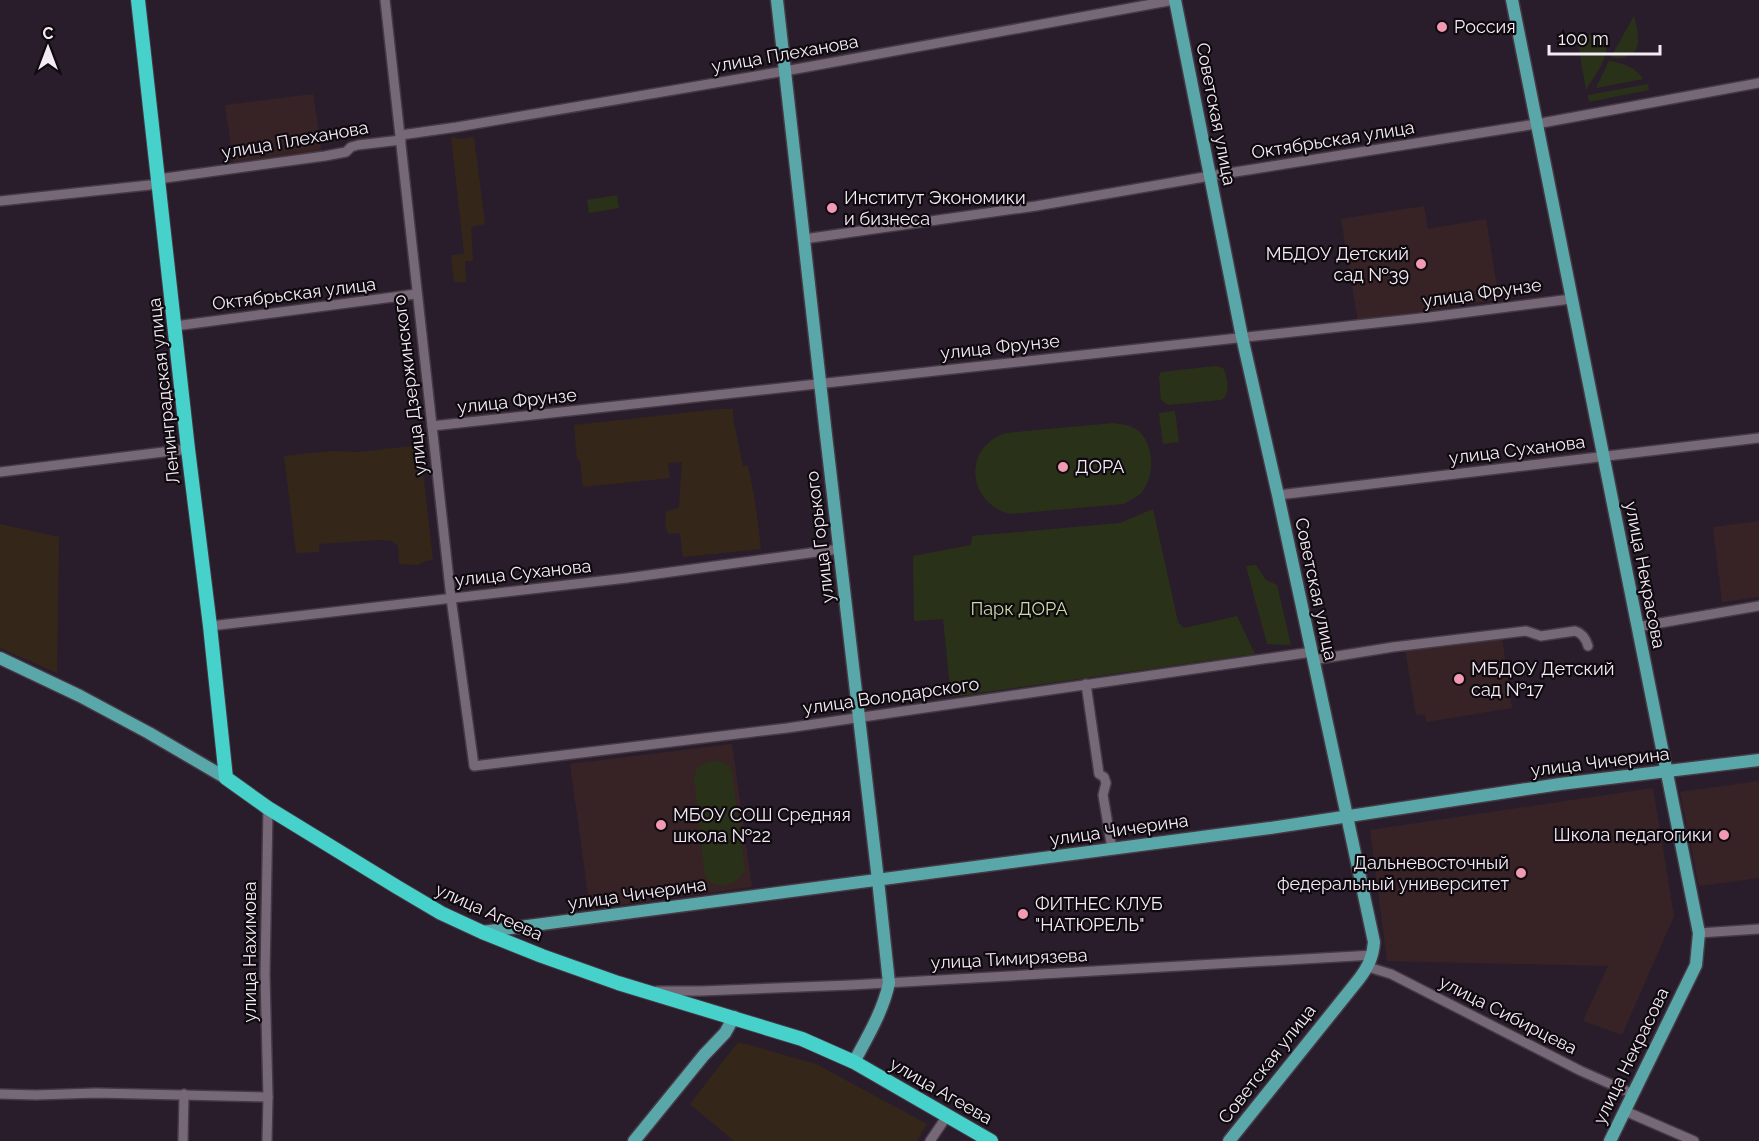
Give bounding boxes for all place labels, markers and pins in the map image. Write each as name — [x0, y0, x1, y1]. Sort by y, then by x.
place label: Россия — [1454, 16, 1516, 37]
marker: Россия — [1435, 20, 1449, 34]
place label: Институт Экономики и бизнеса — [844, 187, 1026, 229]
marker: Институт Экономики и бизнеса — [825, 201, 839, 215]
place label: МБДОУ Детский сад №39 — [1266, 243, 1409, 285]
marker: МБДОУ Детский сад №39 — [1414, 257, 1428, 271]
place label: ДОРА — [1075, 456, 1124, 477]
marker: ДОРА — [1056, 460, 1070, 474]
place label: МБДОУ Детский сад №17 — [1471, 658, 1614, 700]
marker: МБДОУ Детский сад №17 — [1452, 672, 1466, 686]
place label: МБОУ СОШ Средняя школа №22 — [673, 804, 851, 846]
marker: МБОУ СОШ Средняя школа №22 — [654, 818, 668, 832]
place label: Школа педагогики — [1554, 824, 1712, 845]
marker: Школа педагогики — [1717, 828, 1731, 842]
place label: Дальневосточный федеральный университет — [1277, 852, 1509, 894]
marker: Дальневосточный федеральный университет — [1514, 866, 1528, 880]
place label: ФИТНЕС КЛУБ "НАТЮРЕЛЬ" — [1035, 893, 1163, 935]
marker: ФИТНЕС КЛУБ "НАТЮРЕЛЬ" — [1016, 907, 1030, 921]

